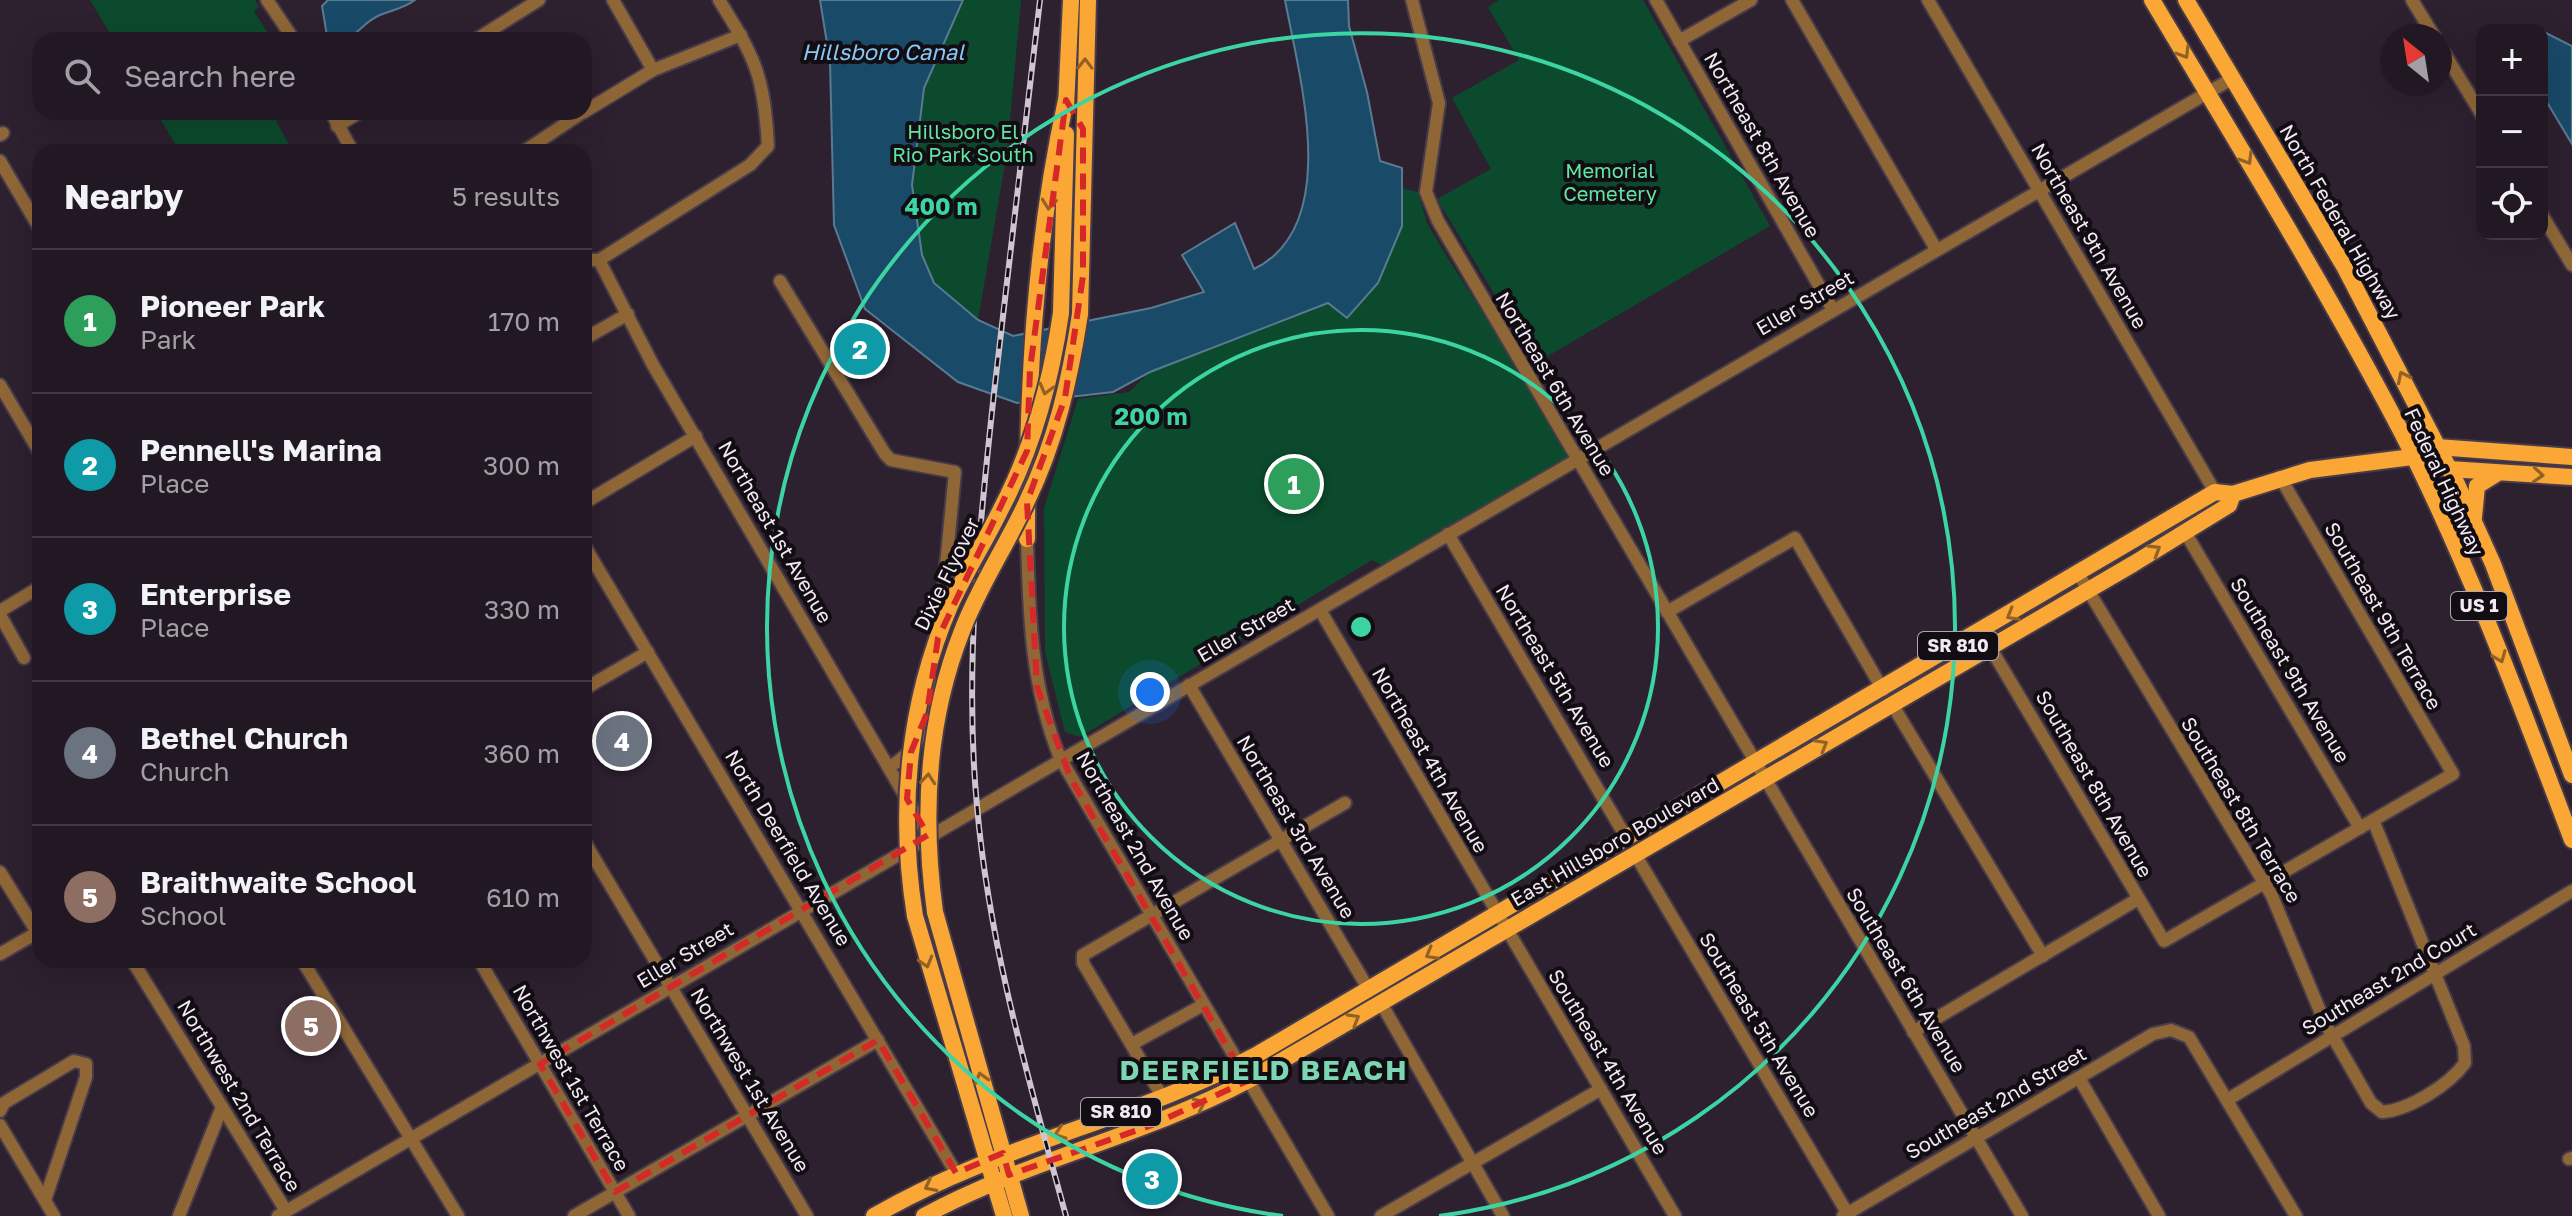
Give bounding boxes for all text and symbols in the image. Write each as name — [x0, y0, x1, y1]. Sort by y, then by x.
north arrow — [2380, 24, 2452, 96]
map controls — [2476, 24, 2548, 240]
button: + — [2476, 24, 2548, 96]
search box — [32, 32, 592, 120]
water label: Hillsboro Canal — [802, 38, 965, 65]
one-way arrow — [2174, 44, 2190, 59]
street label: Northeast 8th Avenue — [1700, 47, 1826, 242]
icon: search — [60, 54, 104, 98]
one-way arrow — [1076, 57, 1093, 70]
text: Search here — [124, 58, 296, 94]
button: − — [2476, 96, 2548, 168]
park label: Hillsboro El Rio Park South — [892, 119, 1034, 166]
street label: North Federal Highway — [2275, 120, 2407, 323]
street label: Northeast 9th Avenue — [2027, 138, 2153, 333]
one-way arrow — [2238, 150, 2253, 165]
park label: Memorial Cemetery — [1563, 158, 1657, 205]
button: locate — [2476, 168, 2548, 240]
text: Nearby — [64, 176, 184, 216]
text: 5 results — [452, 181, 560, 212]
text: 400 m — [904, 191, 978, 220]
one-way arrow — [1040, 198, 1057, 211]
street label: Eller Street — [1752, 265, 1857, 340]
street label: Northeast 6th Avenue — [1491, 287, 1620, 480]
text: Pioneer Park — [140, 288, 325, 324]
text: 1 — [83, 306, 97, 337]
text: 170 m — [488, 306, 560, 337]
pin: 2 — [834, 319, 886, 379]
text: Park — [140, 324, 196, 355]
one-way arrow — [2397, 370, 2413, 385]
one-way arrow — [1039, 382, 1056, 396]
text: 200 m — [1115, 401, 1187, 430]
street label: Federal Highway — [2400, 404, 2490, 559]
text: Pennell's Marina — [140, 432, 382, 468]
street label: Northeast 1st Avenue — [714, 436, 838, 627]
text: 2 — [82, 450, 98, 481]
text: 300 m — [483, 450, 560, 481]
pin: 1 — [1268, 454, 1320, 514]
one-way arrow — [2532, 466, 2545, 483]
text: Place — [140, 468, 209, 499]
street label: Dixie Flyover — [908, 513, 984, 634]
street label: Southeast 9th Terrace — [2320, 517, 2447, 714]
one-way arrow — [2146, 545, 2161, 560]
street label: Southeast 9th Avenue — [2226, 573, 2356, 766]
text: Enterprise — [140, 576, 291, 612]
street label: Northeast 5th Avenue — [1492, 579, 1620, 772]
street label: Eller Street — [1193, 592, 1298, 667]
road number: US 1 — [2451, 592, 2507, 620]
text: 3 — [82, 594, 98, 625]
text: 330 m — [484, 594, 560, 625]
one-way arrow — [2006, 605, 2021, 621]
text: Place — [140, 612, 209, 643]
centre of rings — [1347, 613, 1375, 641]
road number: SR 810 — [1918, 632, 1998, 660]
one-way arrow — [2490, 649, 2506, 663]
street label: Northeast 4th Avenue — [1368, 662, 1494, 857]
your location — [1130, 672, 1170, 712]
street label: Southeast 8th Avenue — [2032, 686, 2158, 881]
pin: 4 — [596, 711, 648, 771]
street label: Southeast 8th Terrace — [2177, 712, 2307, 907]
text: Bethel Church — [140, 720, 348, 756]
street label: Northeast 3rd Avenue — [1233, 731, 1361, 922]
text: 4 — [82, 738, 98, 769]
text: 360 m — [483, 738, 560, 769]
one-way arrow — [1813, 739, 1828, 755]
street label: North Deerfield Avenue — [721, 745, 857, 950]
street label: Northeast 2nd Avenue — [1072, 747, 1200, 944]
text: Church — [140, 756, 229, 787]
one-way arrow — [920, 772, 937, 785]
street label: East Hillsboro Boulevard — [1506, 772, 1723, 911]
text: Braithwaite School — [140, 864, 416, 900]
text: 5 — [82, 882, 98, 913]
text: 610 m — [486, 882, 560, 913]
street label: Southeast 6th Avenue — [1842, 883, 1972, 1076]
text: School — [140, 900, 226, 931]
street label: Eller Street — [632, 916, 737, 992]
street label: Southeast 2nd Court — [2297, 917, 2480, 1040]
street label: Southeast 5th Avenue — [1695, 928, 1825, 1121]
one-way arrow — [1425, 944, 1439, 960]
one-way arrow — [917, 955, 934, 969]
street label: Southeast 4th Avenue — [1544, 965, 1674, 1158]
street label: Northwest 1st Terrace — [509, 980, 635, 1175]
street label: Northwest 1st Avenue — [686, 983, 815, 1176]
street label: Northwest 2nd Terrace — [173, 995, 307, 1196]
pin: 5 — [285, 996, 337, 1056]
one-way arrow — [1345, 1013, 1360, 1029]
street label: Southeast 2nd Street — [1901, 1041, 2090, 1164]
district label: DEERFIELD BEACH — [1119, 1053, 1409, 1086]
one-way arrow — [974, 1072, 990, 1086]
road number: SR 810 — [1081, 1098, 1161, 1126]
one-way arrow — [1192, 1098, 1206, 1114]
one-way arrow — [1054, 1123, 1068, 1139]
pin: 3 — [1126, 1149, 1178, 1209]
one-way arrow — [923, 1176, 938, 1191]

